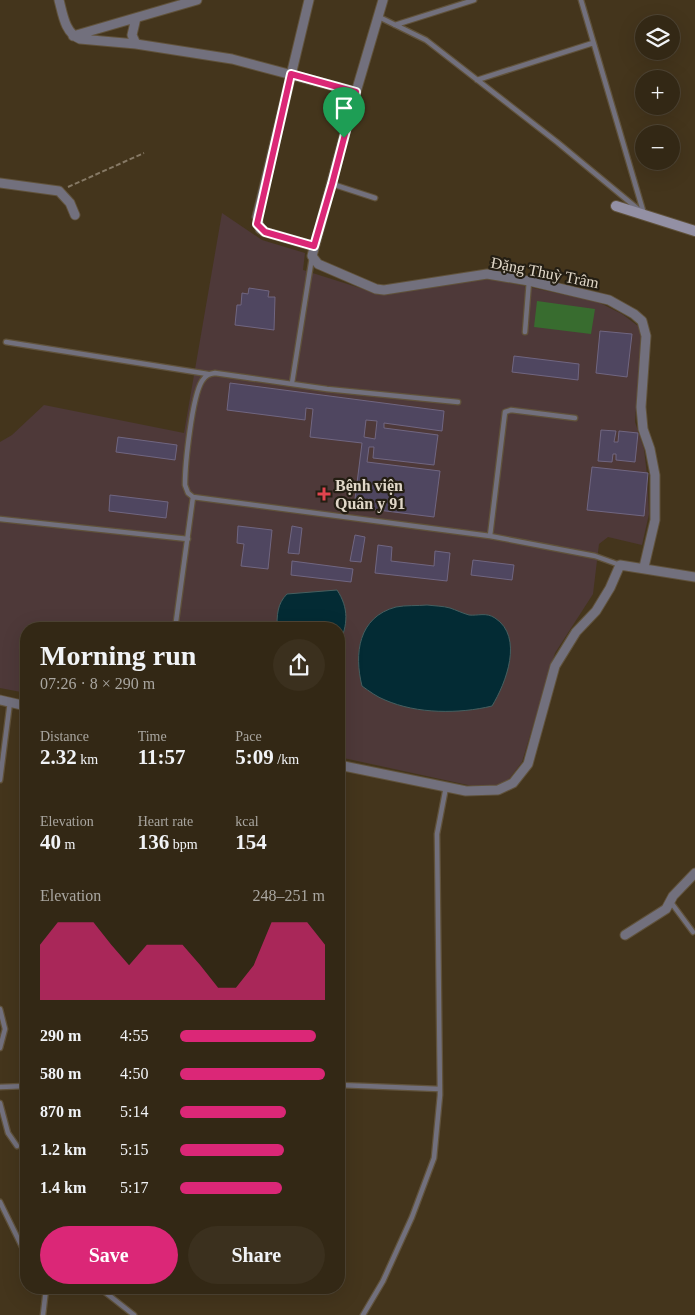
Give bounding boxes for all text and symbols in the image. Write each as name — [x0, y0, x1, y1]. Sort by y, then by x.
map controls — [635, 15, 680, 170]
button: layers — [635, 15, 680, 60]
button: + — [635, 70, 680, 115]
pin — [323, 87, 365, 138]
icon: arrive — [330, 94, 358, 122]
button: − — [635, 125, 680, 170]
street label: Đặng Thuỳ Trâm — [489, 254, 601, 292]
place label: Bệnh viện Quân y 91 — [335, 477, 405, 513]
marker: Bệnh viện Quân y 91 — [317, 487, 331, 501]
button: share — [273, 639, 325, 691]
text: Morning run — [40, 640, 196, 671]
text: 07:26 · 8 × 290 m — [40, 675, 155, 692]
text: Distance — [40, 729, 89, 744]
text: Time — [138, 729, 167, 744]
text: Pace — [235, 729, 262, 744]
text: 2.32 — [40, 745, 77, 769]
text: 11:57 — [138, 745, 186, 769]
text: 5:09 — [235, 745, 274, 769]
text: km — [77, 752, 98, 767]
text: /km — [274, 752, 299, 767]
text: Elevation — [40, 814, 94, 829]
text: Heart rate — [138, 814, 193, 829]
text: kcal — [235, 814, 259, 829]
text: 40 — [40, 830, 61, 854]
text: 136 — [138, 830, 169, 854]
text: 154 — [235, 830, 267, 854]
text: m — [61, 837, 75, 852]
text: bpm — [169, 837, 198, 852]
text: Elevation — [40, 887, 101, 904]
text: 248–251 m — [253, 887, 325, 904]
text: 290 m — [40, 1027, 81, 1044]
text: 4:55 — [120, 1027, 148, 1044]
text: 580 m — [40, 1065, 81, 1082]
text: 4:50 — [120, 1065, 148, 1082]
text: 870 m — [40, 1103, 81, 1120]
text: 5:14 — [120, 1103, 148, 1120]
text: 1.2 km — [40, 1141, 86, 1158]
text: 5:15 — [120, 1141, 148, 1158]
text: 1.4 km — [40, 1179, 86, 1196]
text: 5:17 — [120, 1179, 148, 1196]
button: Save — [40, 1226, 178, 1284]
button: Share — [188, 1226, 325, 1284]

